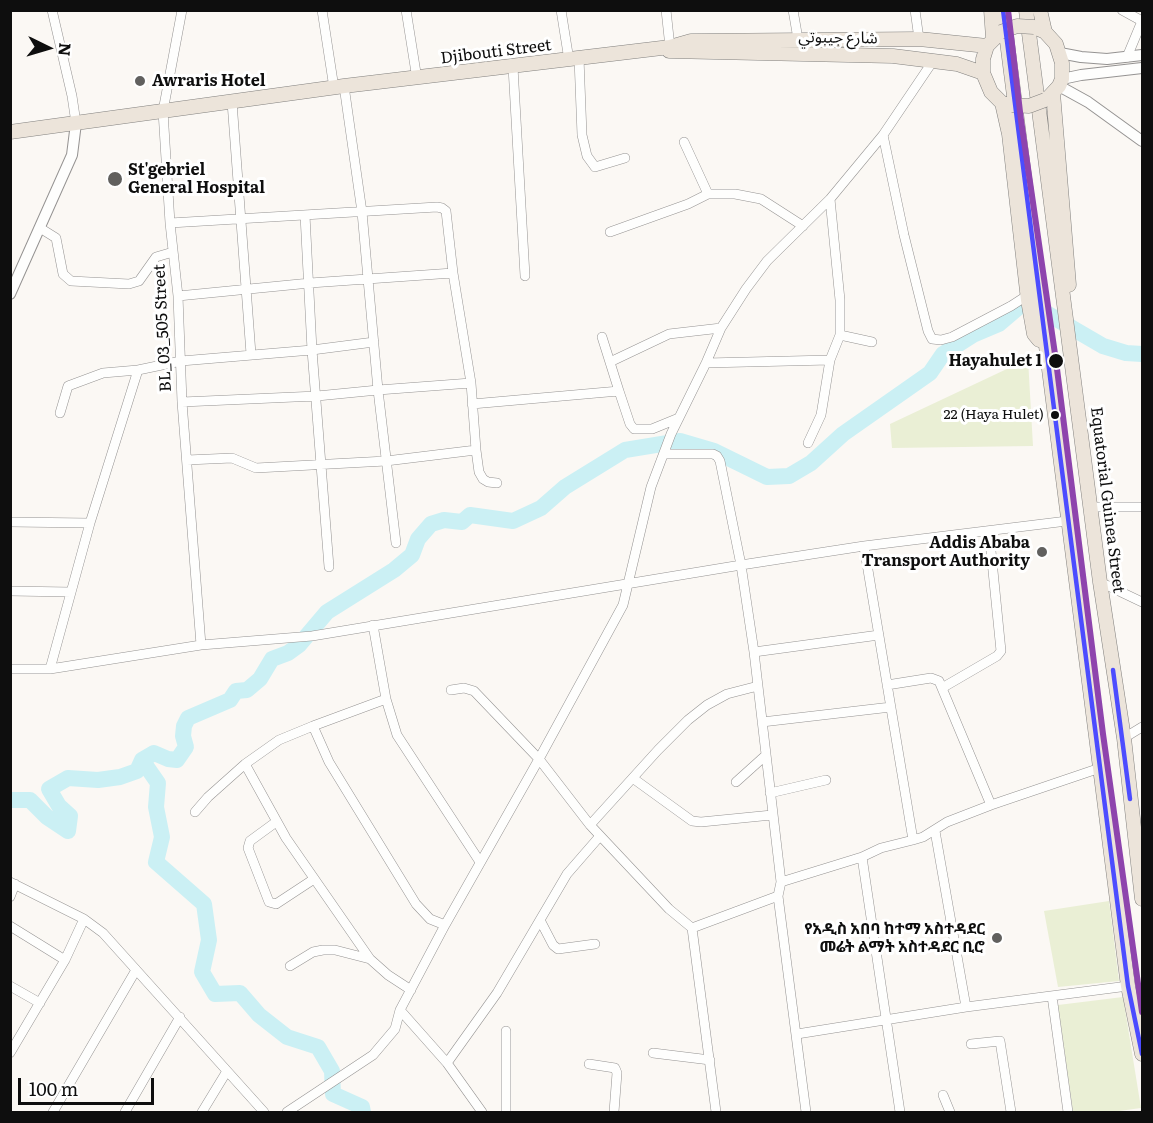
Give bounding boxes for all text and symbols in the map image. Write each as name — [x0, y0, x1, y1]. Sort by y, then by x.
north arrow — [18, 18, 78, 78]
street label: شارع جيبوتي — [798, 28, 878, 48]
street label: Djibouti Street — [439, 36, 553, 68]
text: N — [53, 42, 78, 57]
place label: Awraris Hotel — [152, 71, 265, 91]
marker: Awraris Hotel — [133, 74, 147, 88]
place label: St'gebriel General Hospital — [128, 160, 265, 198]
marker: St'gebriel General Hospital — [106, 170, 124, 188]
street label: BL_03_505 Street — [150, 264, 176, 392]
place label: Hayahulet 1 — [948, 351, 1042, 371]
marker: Hayahulet 1 — [1047, 352, 1065, 370]
street label: Equatorial Guinea Street — [1086, 406, 1128, 594]
place label: 22 (Haya Hulet) — [943, 407, 1044, 423]
marker: 22 (Haya Hulet) — [1049, 409, 1061, 421]
place label: Addis Ababa Transport Authority — [862, 533, 1030, 571]
marker: Addis Ababa Transport Authority — [1035, 545, 1049, 559]
place label: የአዲስ አበባ ከተማ አስተዳደር መሬት ልማት አስተዳደር ቢሮ — [804, 919, 985, 957]
marker: የአዲስ አበባ ከተማ አስተዳደር መሬት ልማት አስተዳደር ቢሮ — [990, 931, 1004, 945]
scale bar — [21, 1066, 158, 1104]
text: 100 m — [29, 1075, 78, 1102]

